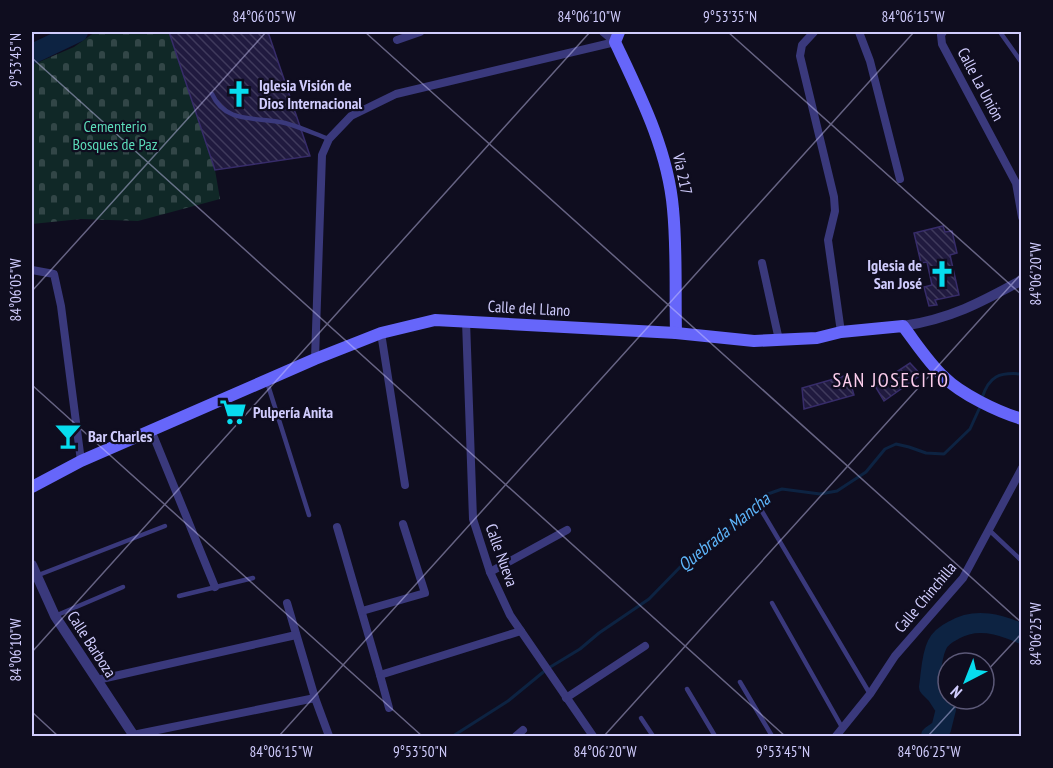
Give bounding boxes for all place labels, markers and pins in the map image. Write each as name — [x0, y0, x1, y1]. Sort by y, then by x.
place label: Iglesia Visión de Dios Internacional — [259, 75, 362, 113]
church icon: Iglesia Visión de Dios Internacional — [224, 79, 254, 109]
place label: Iglesia de San José — [867, 255, 922, 293]
church icon: Iglesia de San José — [927, 259, 957, 289]
supermarket icon: Pulpería Anita — [218, 397, 248, 427]
place label: Pulpería Anita — [253, 402, 333, 422]
bar icon: Bar Charles — [53, 421, 83, 451]
place label: Bar Charles — [88, 426, 153, 446]

